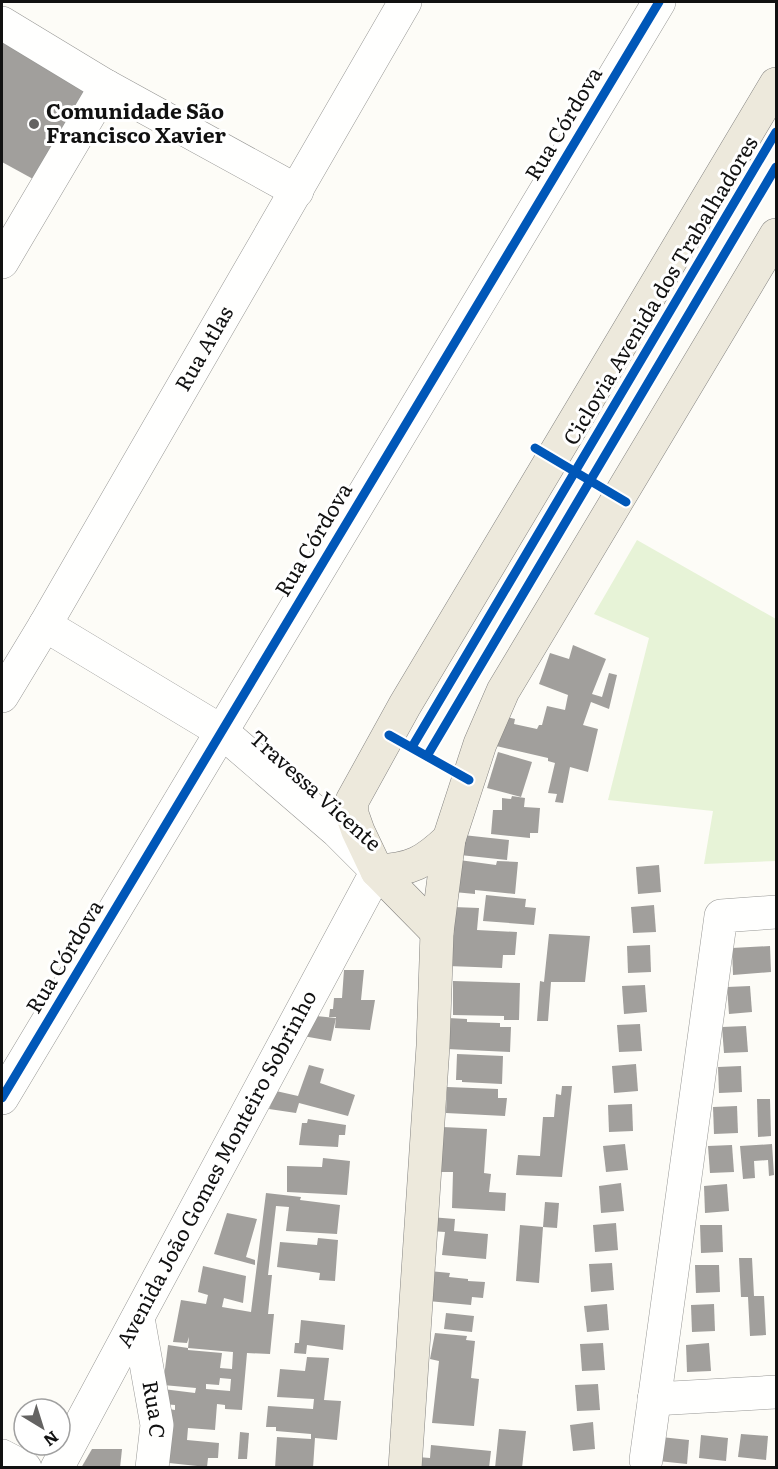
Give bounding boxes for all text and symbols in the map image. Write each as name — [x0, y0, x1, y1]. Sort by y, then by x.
street label: Rua Córdova — [516, 59, 608, 185]
place label: Comunidade São Francisco Xavier — [46, 94, 226, 149]
marker: Comunidade São Francisco Xavier — [27, 117, 41, 131]
street label: Ciclovia Avenida dos Trabalhadores — [554, 129, 764, 450]
street label: Rua Atlas — [166, 299, 239, 396]
street label: Rua Córdova — [266, 475, 358, 601]
street label: Travessa Vicente — [244, 721, 390, 857]
street label: Rua Córdova — [17, 892, 109, 1018]
street label: Avenida João Gomes Monteiro Sobrinho — [107, 984, 323, 1352]
street label: Rua C — [136, 1378, 175, 1440]
north arrow — [12, 1397, 72, 1457]
text: N — [39, 1426, 65, 1453]

